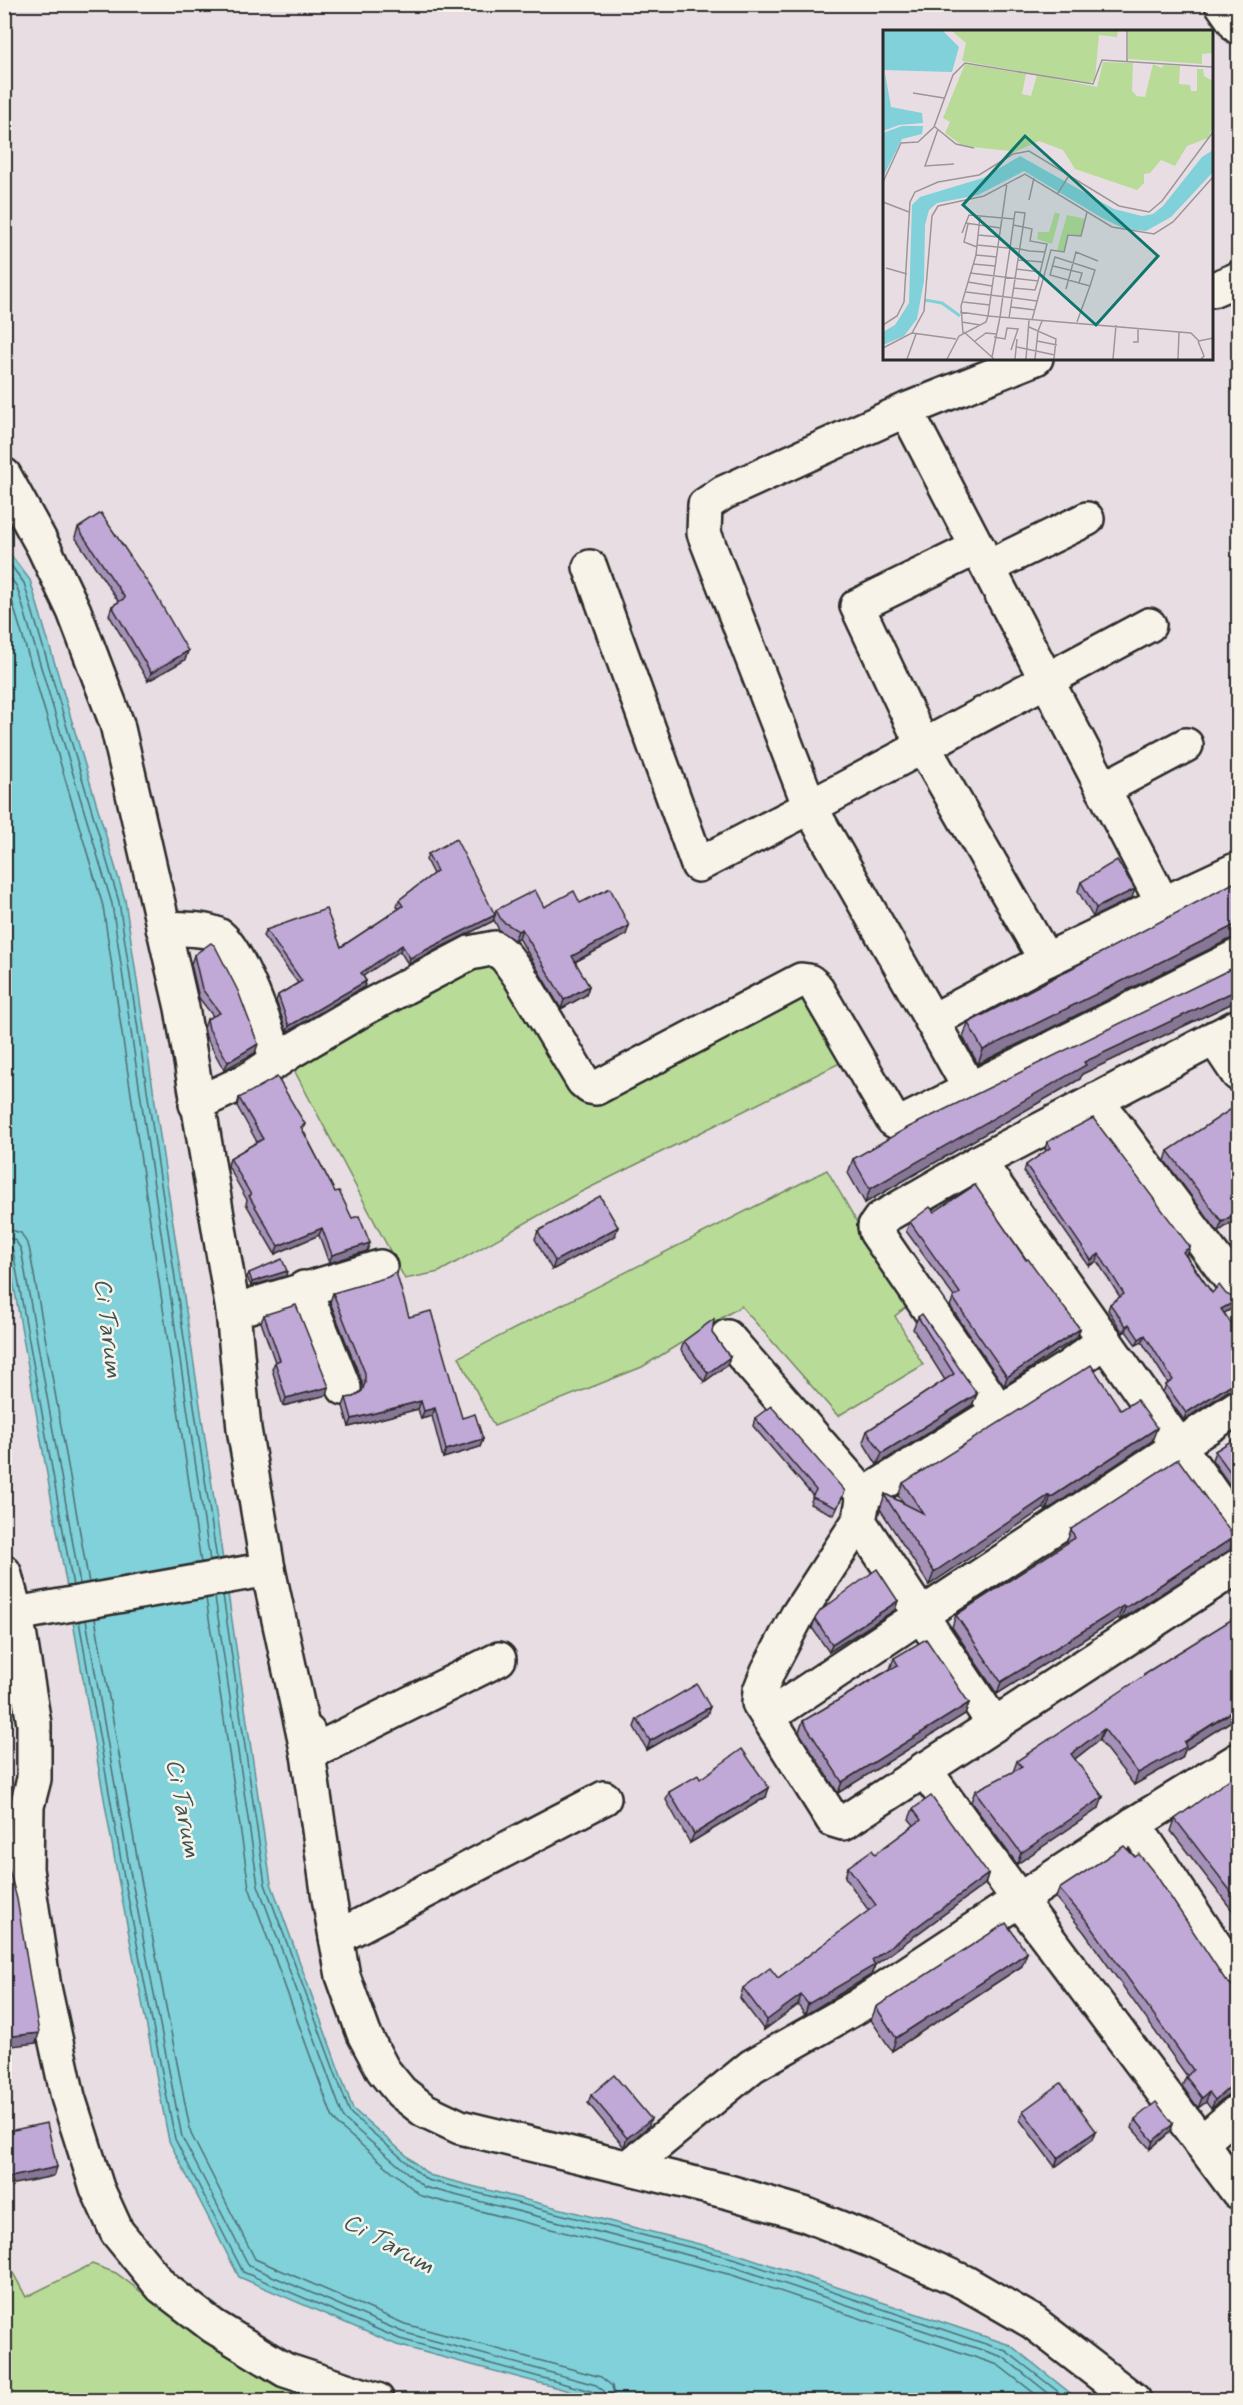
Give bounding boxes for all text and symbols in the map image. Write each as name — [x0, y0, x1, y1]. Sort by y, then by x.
inset map — [883, 30, 1213, 360]
water label: Ci Tarum — [86, 1277, 129, 1380]
water label: Ci Tarum — [158, 1756, 207, 1860]
water label: Ci Tarum — [337, 2206, 440, 2282]

